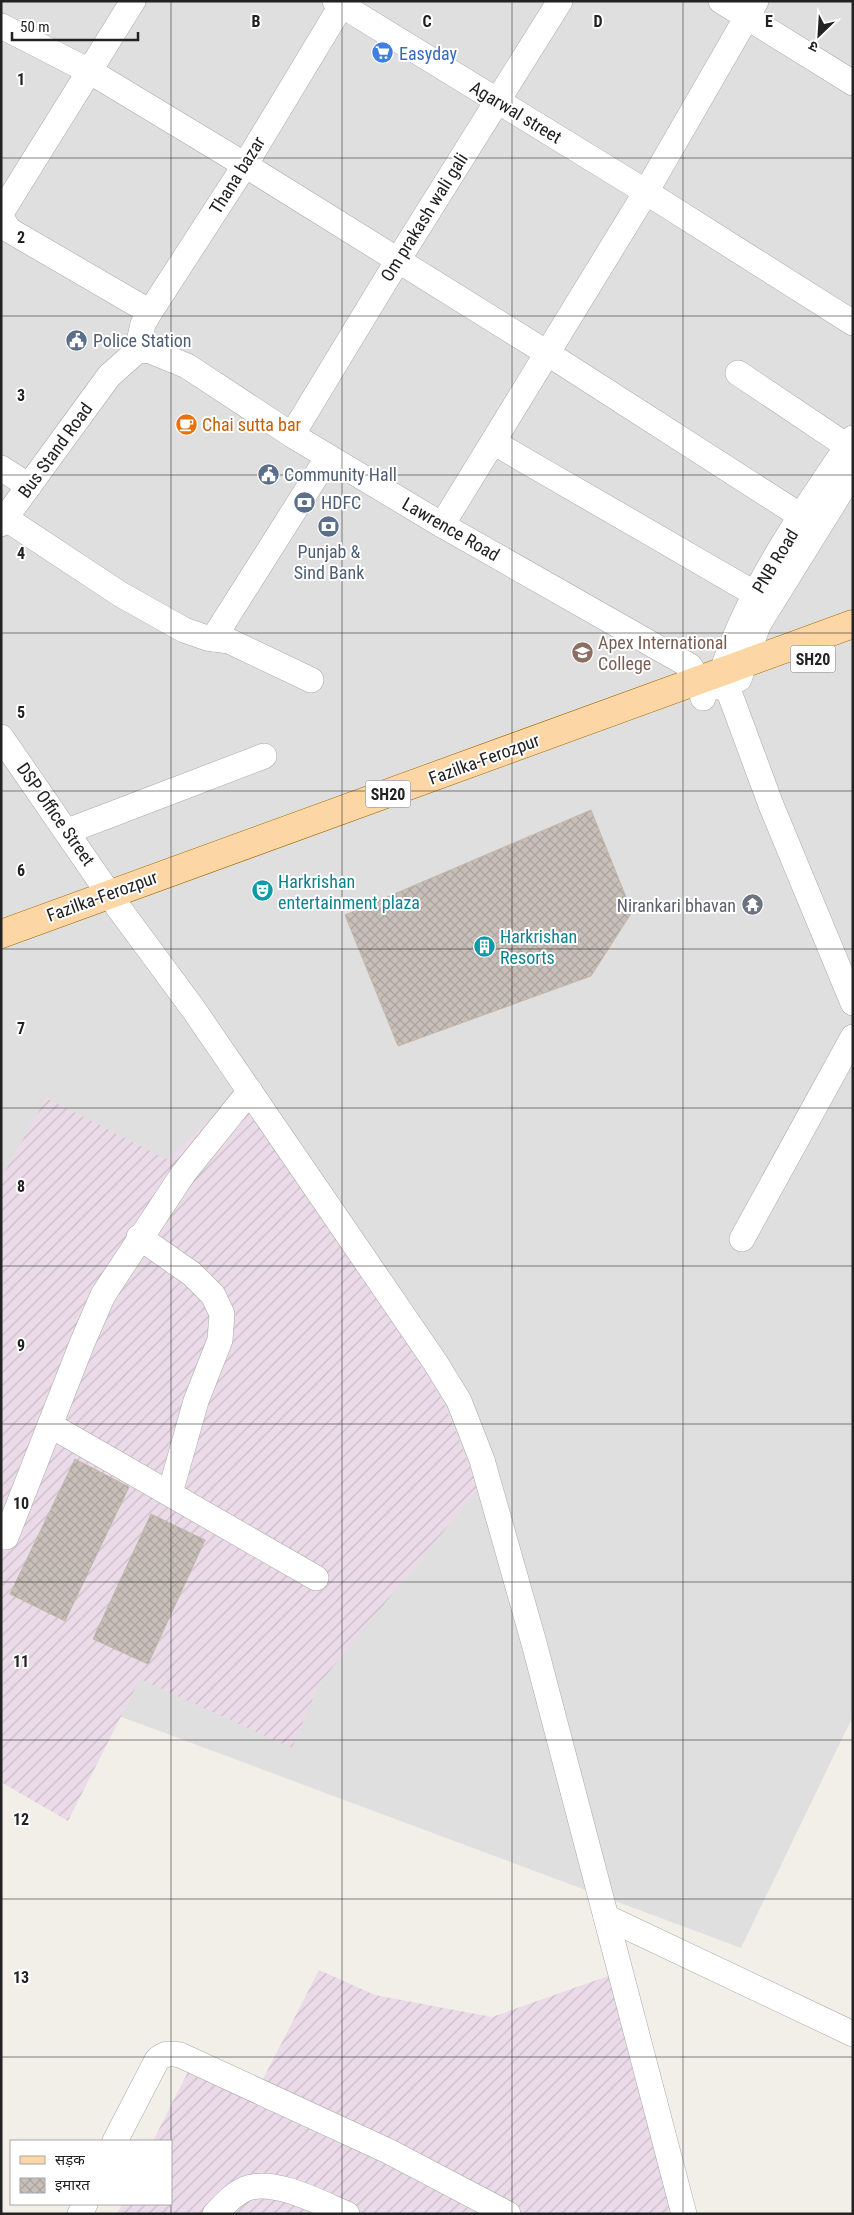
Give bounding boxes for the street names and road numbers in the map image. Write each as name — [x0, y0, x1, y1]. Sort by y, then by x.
street label: Agarwal street — [466, 76, 566, 148]
street label: Thana bazar — [205, 132, 269, 218]
street label: Om prakash wali gali — [376, 149, 472, 285]
street label: Bus Stand Road — [14, 398, 96, 502]
street label: Lawrence Road — [399, 493, 503, 565]
street label: PNB Road — [748, 525, 802, 597]
road number: SH20 — [790, 646, 836, 672]
street label: Fazilka-Ferozpur — [426, 729, 543, 789]
street label: DSP Office Street — [13, 758, 99, 870]
road number: SH20 — [366, 781, 410, 808]
street label: Fazilka-Ferozpur — [44, 866, 161, 926]

